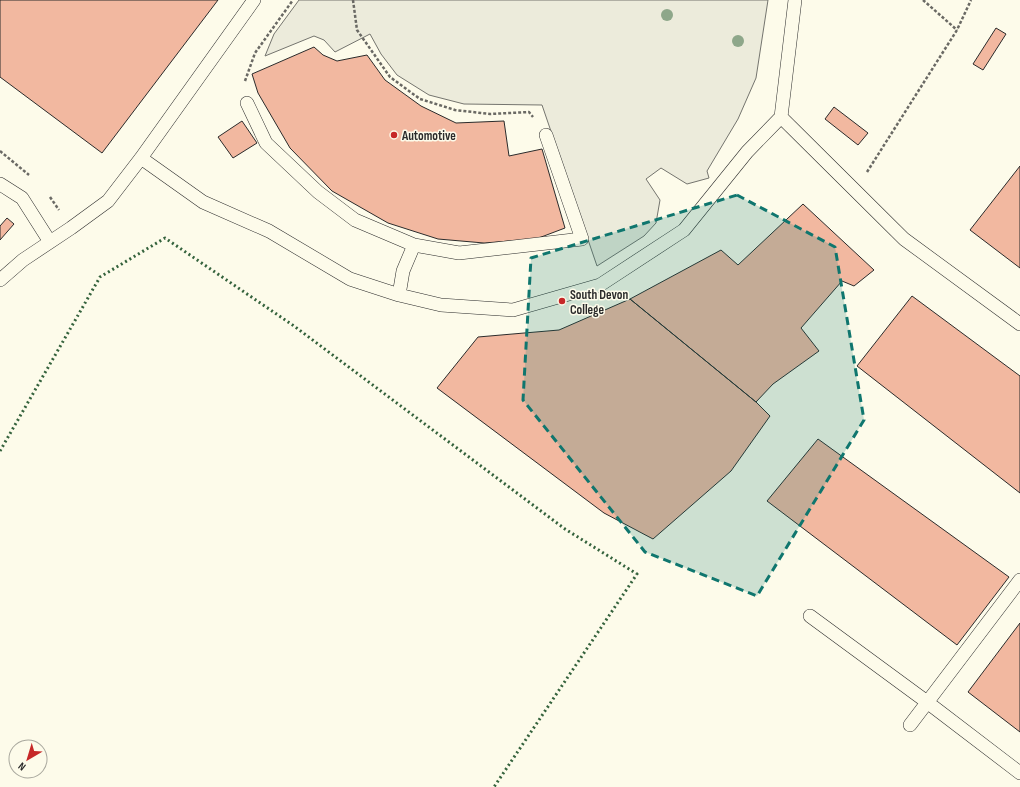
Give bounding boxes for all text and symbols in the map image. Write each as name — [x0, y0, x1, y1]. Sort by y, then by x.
place label: Automotive — [401, 128, 456, 144]
marker: Automotive — [389, 130, 399, 140]
place label: South Devon College — [570, 287, 629, 318]
marker: South Devon College — [557, 296, 567, 306]
north arrow — [8, 739, 48, 779]
text: N — [16, 759, 28, 773]

